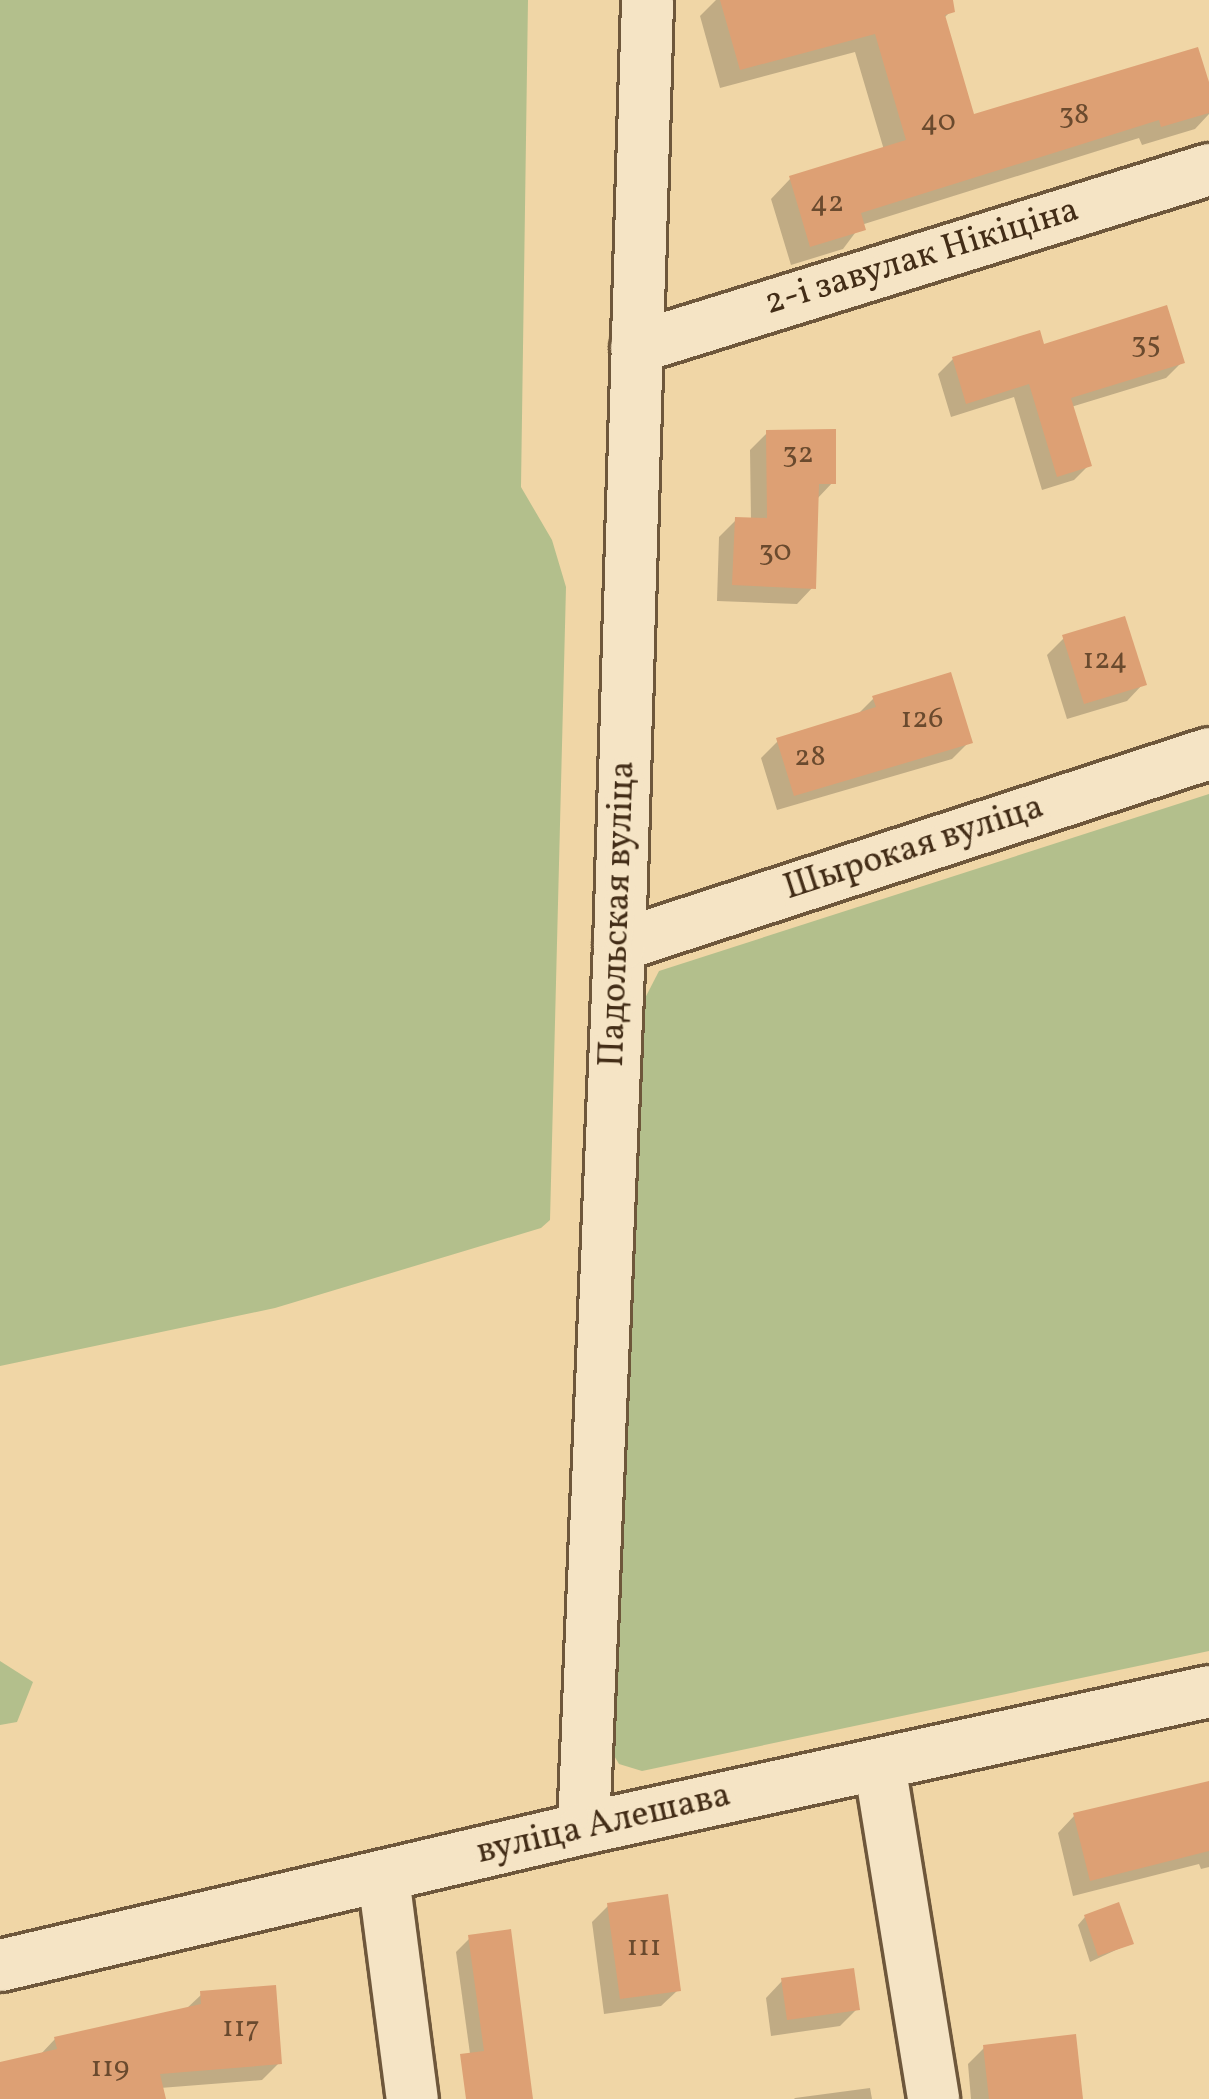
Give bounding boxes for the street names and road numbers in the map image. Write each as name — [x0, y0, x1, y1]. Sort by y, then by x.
street label: 2-і завулак Нікіціна — [760, 190, 1084, 326]
street label: Падольская вуліца — [592, 760, 646, 1068]
street label: Шырокая вуліца — [779, 787, 1049, 911]
street label: вуліца Алешава — [473, 1775, 735, 1875]

